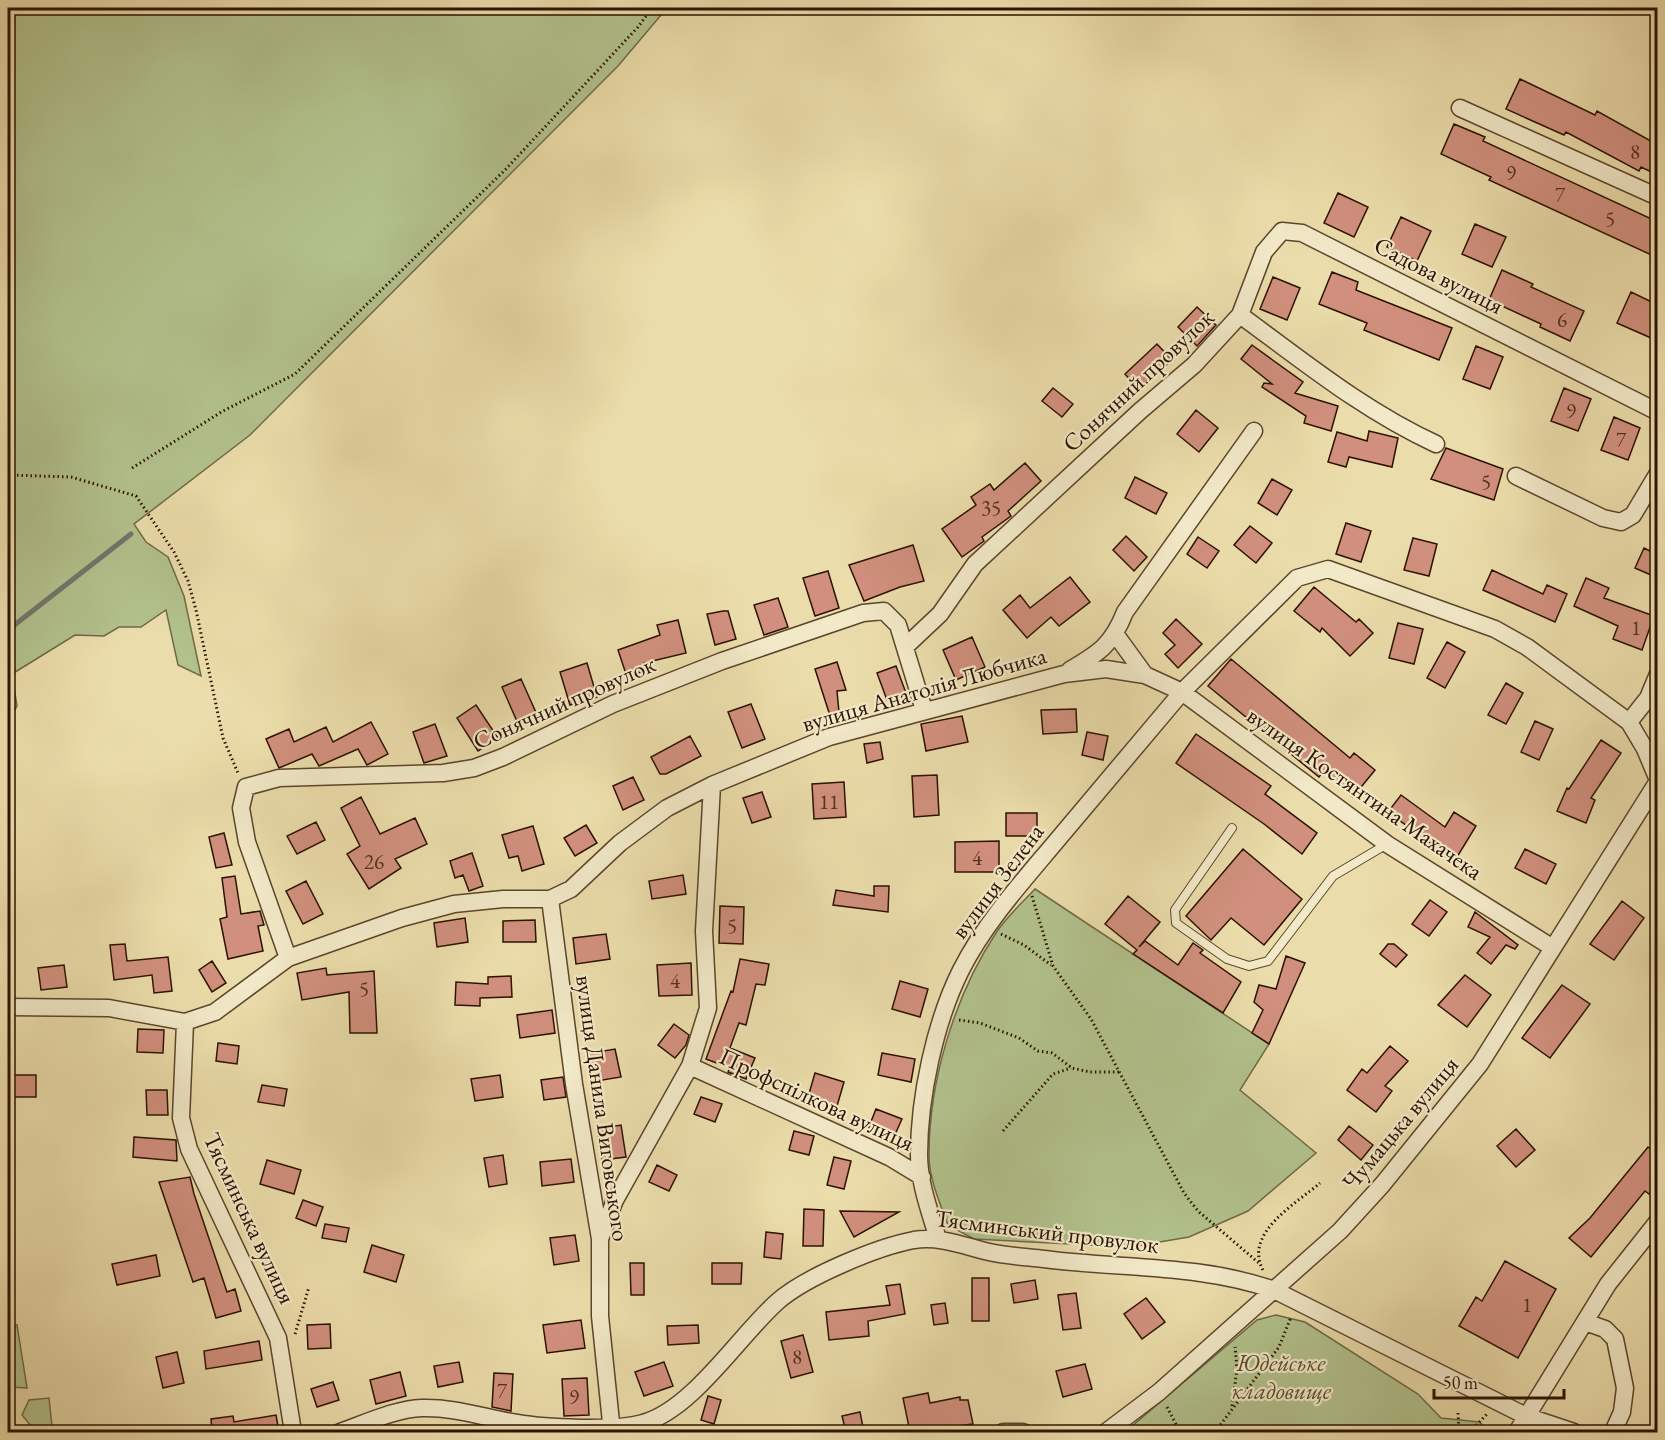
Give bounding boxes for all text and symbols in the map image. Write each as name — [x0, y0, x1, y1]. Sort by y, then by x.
house number: 8 — [1630, 138, 1640, 165]
house number: 9 — [1506, 159, 1516, 186]
house number: 7 — [1555, 181, 1566, 208]
house number: 5 — [1605, 205, 1615, 232]
street label: Садова вулиця — [1369, 229, 1509, 321]
street label: Сонячний провулок — [1056, 301, 1221, 458]
house number: 6 — [1557, 306, 1567, 333]
house number: 9 — [1566, 397, 1576, 424]
house number: 7 — [1616, 426, 1627, 453]
house number: 5 — [1481, 468, 1491, 495]
house number: 35 — [981, 494, 1001, 521]
house number: 1 — [1631, 614, 1641, 641]
street label: вулиця Анатолія Любчика — [798, 639, 1050, 739]
street label: Сонячний провулок — [468, 648, 661, 756]
street label: вулиця Костянтина Махачека — [1241, 700, 1489, 887]
house number: 11 — [819, 788, 839, 815]
street label: вулиця Зелена — [944, 817, 1051, 945]
house number: 4 — [972, 844, 983, 871]
house number: 26 — [364, 848, 384, 875]
house number: 5 — [727, 912, 737, 939]
house number: 4 — [670, 967, 681, 994]
street label: вулиця Данила Виговського — [569, 973, 637, 1243]
house number: 5 — [359, 975, 369, 1002]
street label: Профспілкова вулиця — [715, 1040, 920, 1158]
street label: Чумацька вулиця — [1335, 1049, 1465, 1196]
street label: Тясминська вулиця — [197, 1127, 303, 1309]
street label: Тясминський провулок — [933, 1202, 1161, 1260]
house number: 1 — [1522, 1291, 1532, 1318]
house number: 8 — [792, 1343, 802, 1370]
park label: Юдейське кладовище — [1231, 1347, 1332, 1406]
scale bar — [1434, 1362, 1564, 1400]
text: 50 m — [1443, 1371, 1478, 1394]
house number: 7 — [497, 1377, 508, 1404]
house number: 9 — [569, 1383, 579, 1410]

